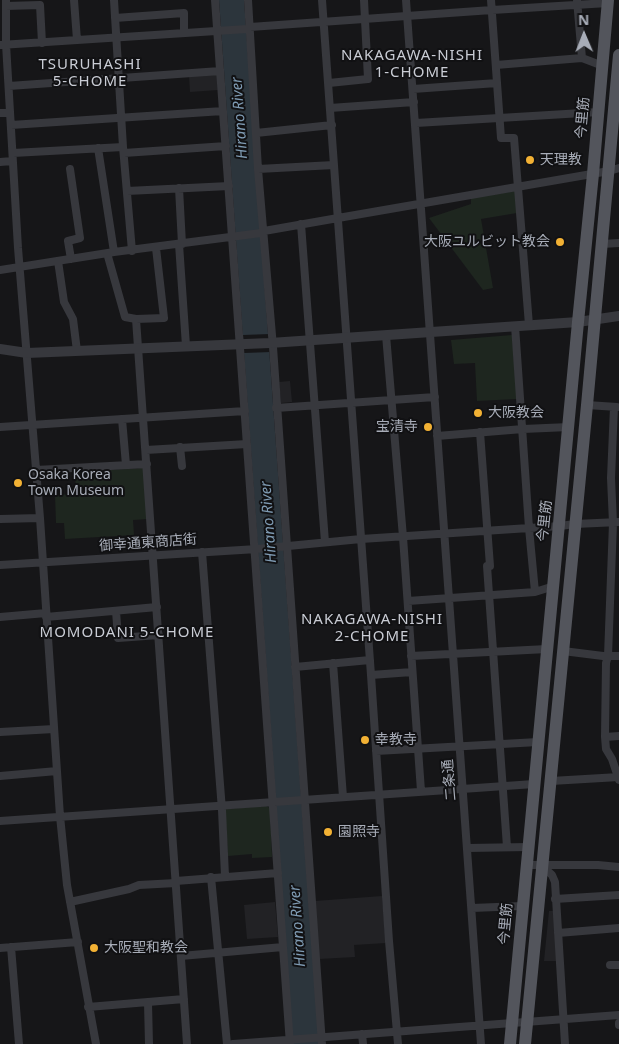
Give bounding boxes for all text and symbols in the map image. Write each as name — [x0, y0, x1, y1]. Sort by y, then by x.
north arrow — [559, 10, 609, 60]
text: N — [578, 10, 590, 29]
district label: NAKAGAWA-NISHI 1-CHOME — [339, 47, 485, 82]
district label: TSURUHASHI 5-CHOME — [37, 56, 143, 91]
water label: Hirano River — [228, 76, 252, 160]
street label: 今里筋 — [573, 96, 593, 140]
place label: 天理教 — [540, 152, 582, 168]
marker: 天理教 — [524, 154, 536, 166]
place label: 大阪ユルビット教会 — [424, 234, 550, 250]
marker: 大阪ユルビット教会 — [554, 236, 566, 248]
place label: 大阪教会 — [488, 405, 544, 421]
marker: 大阪教会 — [472, 407, 484, 419]
place label: 宝清寺 — [376, 419, 418, 435]
marker: 宝清寺 — [422, 421, 434, 433]
place label: Osaka Korea Town Museum — [28, 467, 124, 500]
marker: Osaka Korea Town Museum — [12, 477, 24, 489]
water label: Hirano River — [257, 480, 281, 564]
street label: 今里筋 — [534, 499, 556, 543]
street label: 御幸通東商店街 — [99, 531, 197, 555]
district label: NAKAGAWA-NISHI 2-CHOME — [299, 611, 445, 646]
district label: MOMODANI 5-CHOME — [38, 624, 216, 642]
place label: 幸教寺 — [375, 732, 417, 748]
marker: 幸教寺 — [359, 734, 371, 746]
street label: 二条通 — [440, 758, 460, 802]
place label: 園照寺 — [338, 824, 380, 840]
marker: 園照寺 — [322, 826, 334, 838]
water label: Hirano River — [286, 884, 310, 968]
street label: 今里筋 — [496, 902, 516, 946]
place label: 大阪聖和教会 — [104, 940, 188, 956]
marker: 大阪聖和教会 — [88, 942, 100, 954]

